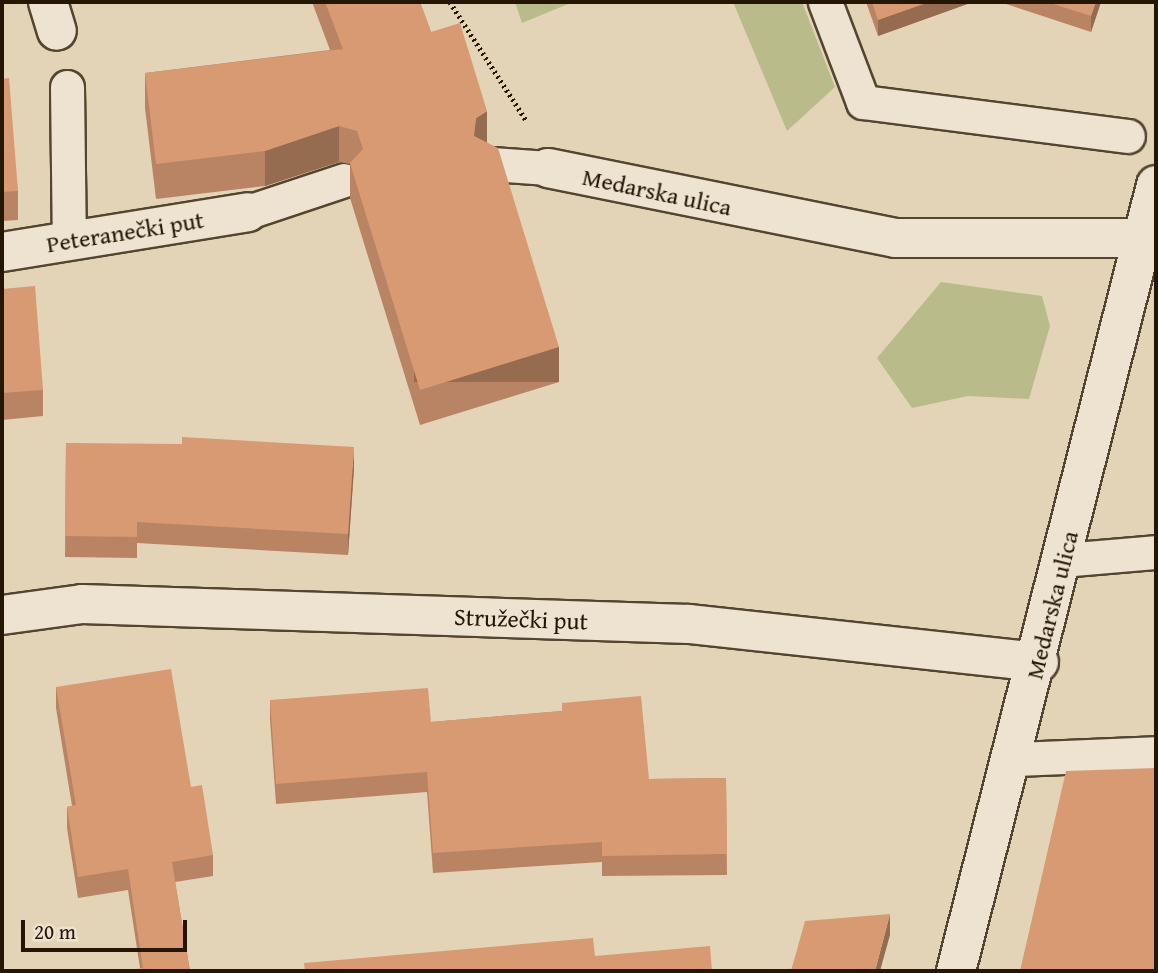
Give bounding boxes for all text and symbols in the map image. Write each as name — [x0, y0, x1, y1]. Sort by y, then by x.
street label: Medarska ulica — [580, 162, 734, 222]
street label: Peteranečki put — [44, 205, 206, 259]
street label: Medarska ulica — [1020, 528, 1084, 682]
street label: Stružečki put — [453, 602, 589, 636]
scale bar — [24, 906, 191, 950]
text: 20 m — [34, 916, 76, 947]

